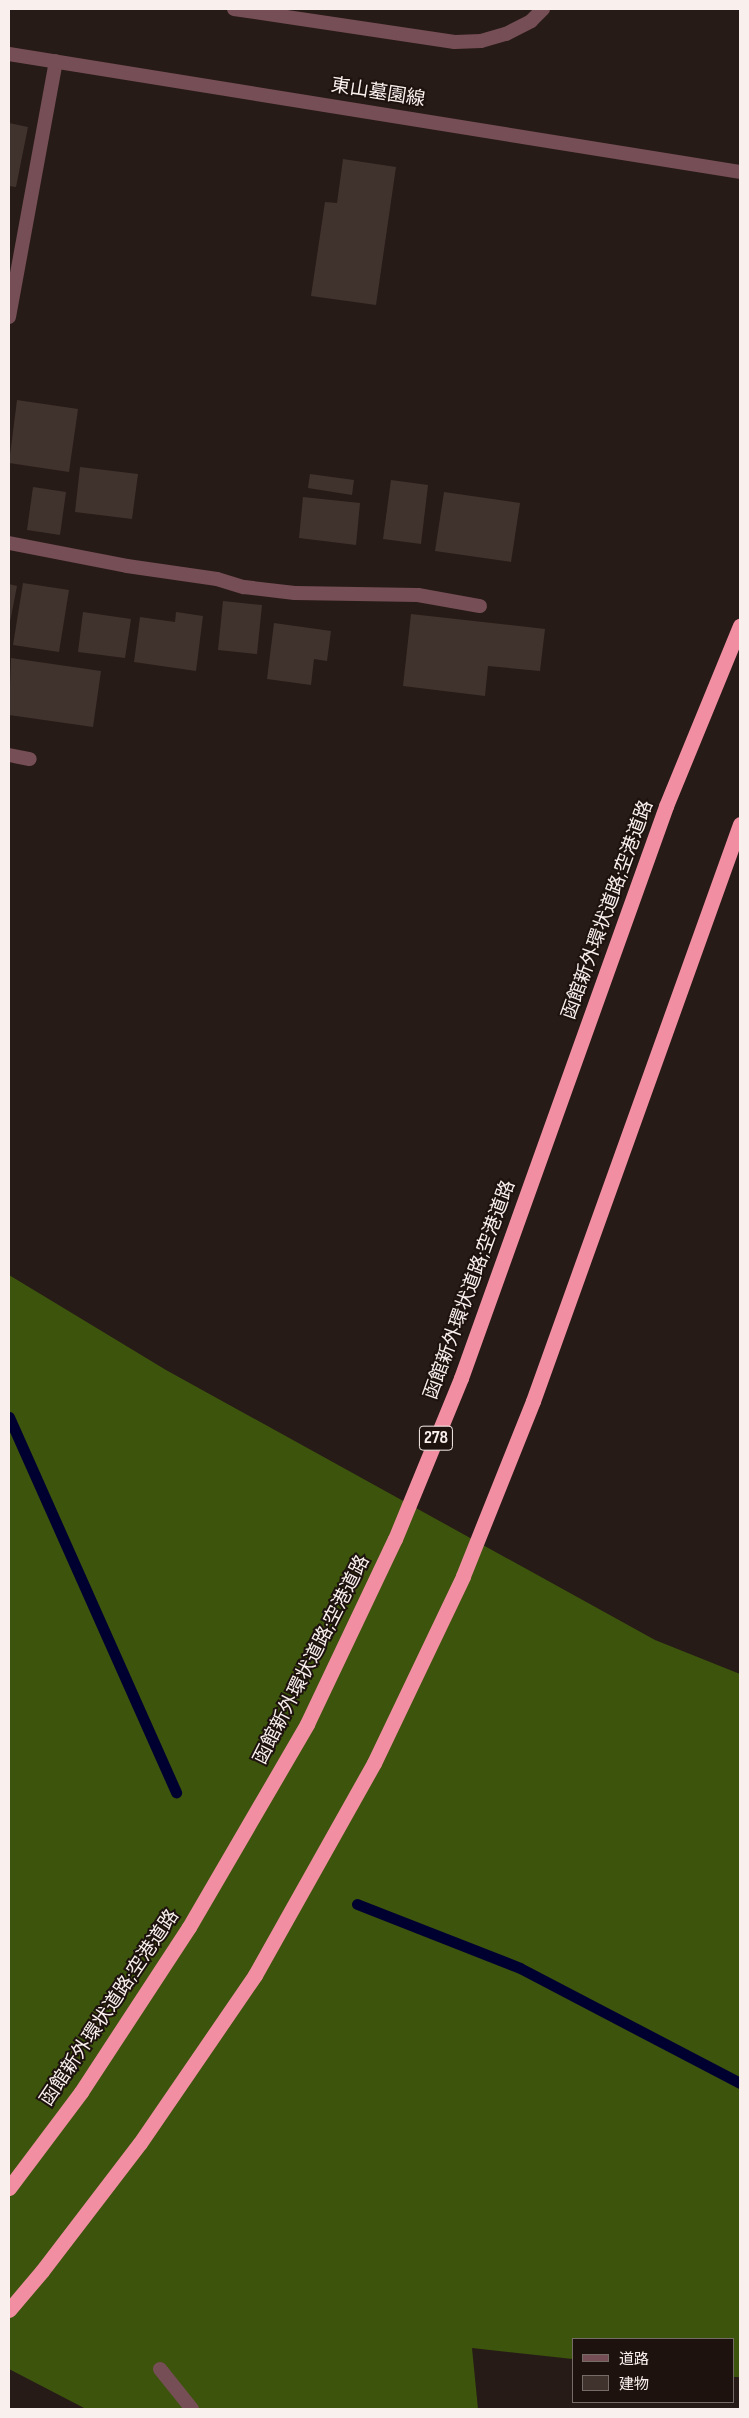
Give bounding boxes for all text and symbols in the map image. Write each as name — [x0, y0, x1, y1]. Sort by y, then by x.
street label: 東山墓園線 — [329, 74, 427, 112]
street label: 函館新外環状道路;空港道路 — [558, 797, 658, 1023]
street label: 函館新外環状道路;空港道路 — [420, 1177, 520, 1403]
road number: 278 — [418, 1422, 454, 1454]
street label: 函館新外環状道路;空港道路 — [249, 1552, 375, 1768]
street label: 函館新外環状道路;空港道路 — [36, 1906, 184, 2110]
legend — [572, 2338, 734, 2403]
text: 道路 — [619, 2350, 649, 2369]
text: 建物 — [619, 2375, 649, 2394]

